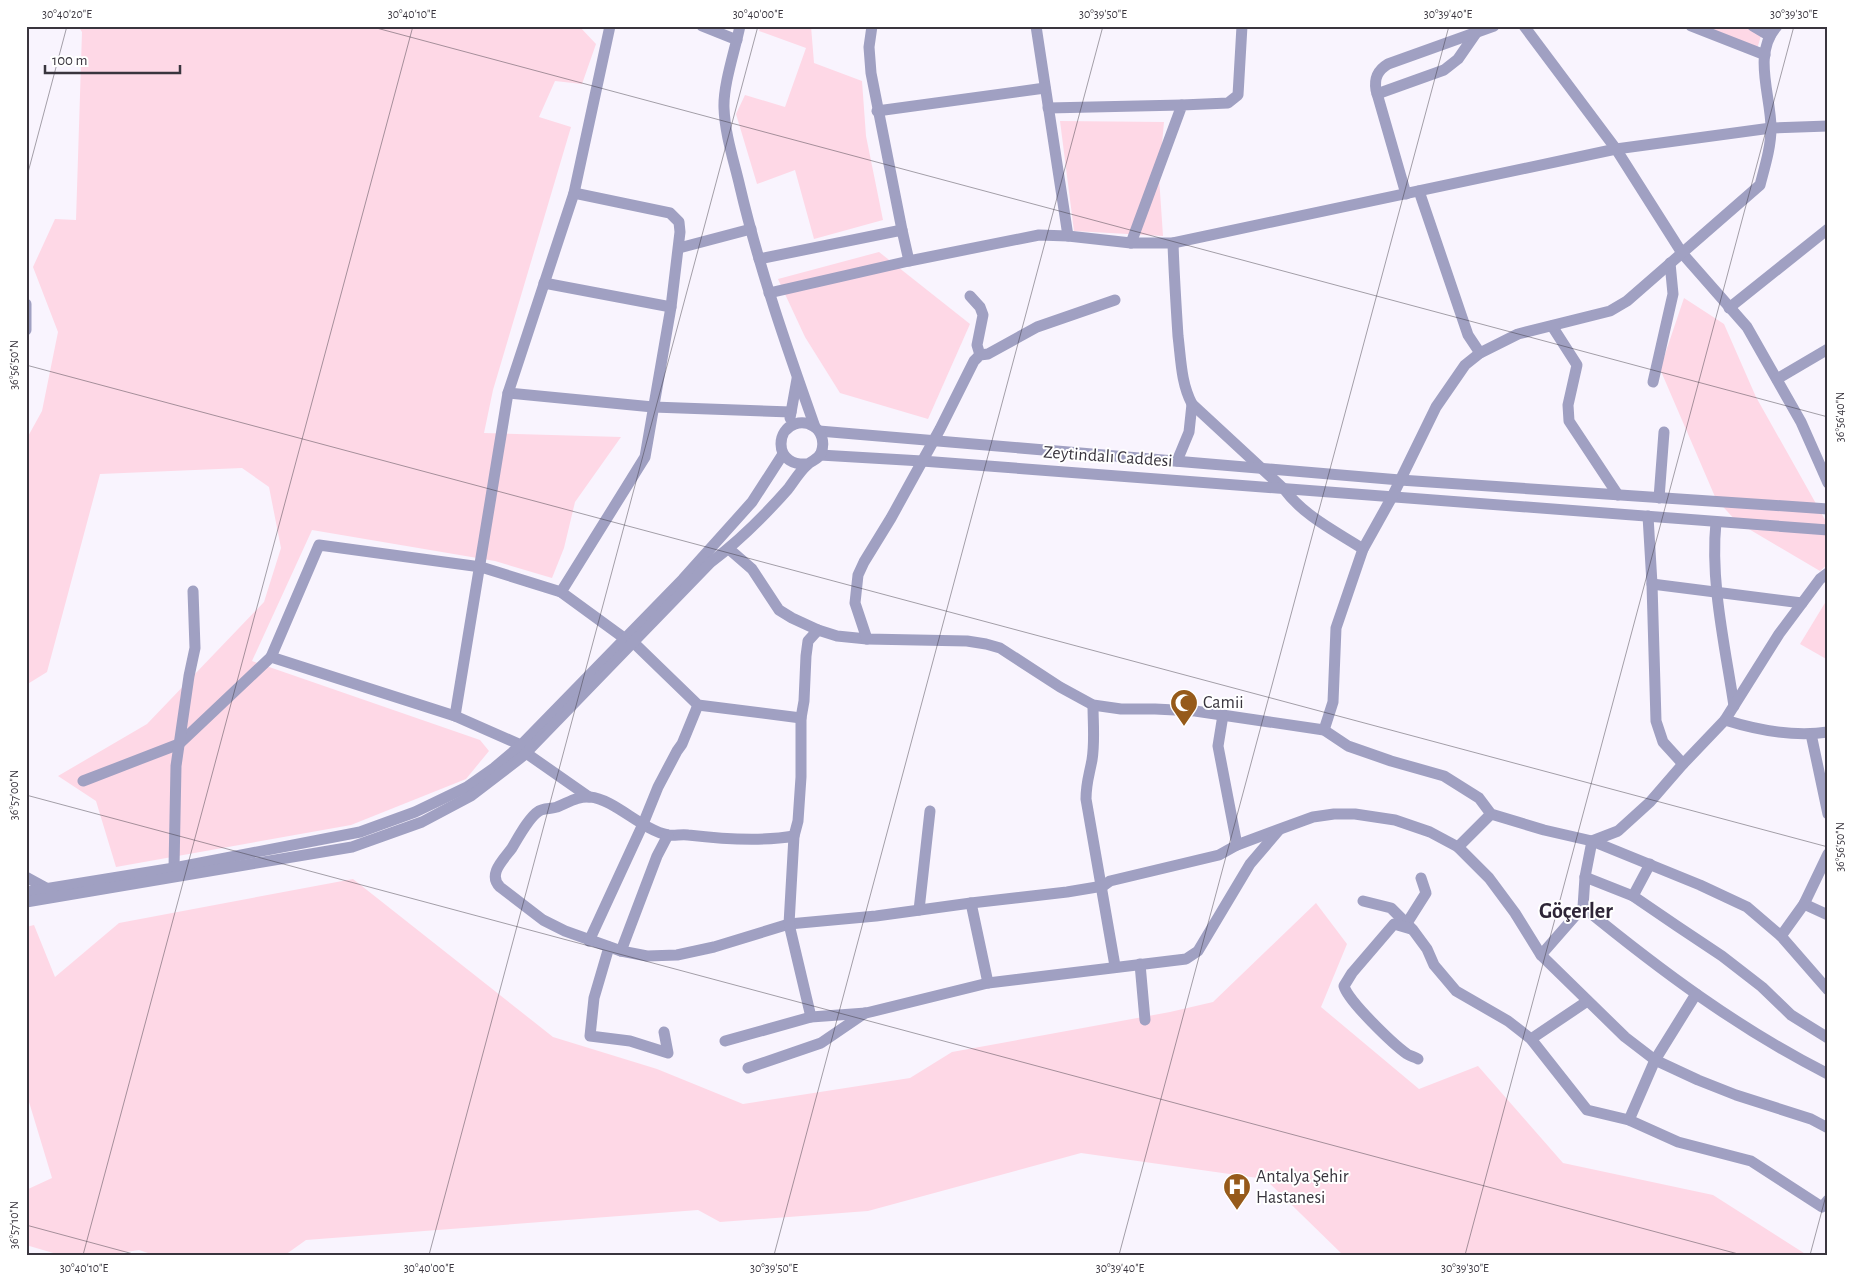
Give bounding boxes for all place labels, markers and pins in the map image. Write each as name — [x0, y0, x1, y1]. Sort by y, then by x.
mosque icon: Camii — [1169, 688, 1199, 727]
place label: Camii — [1203, 694, 1244, 712]
place label: Antalya Şehir Hastanesi — [1256, 1168, 1349, 1207]
hospital icon: Antalya Şehir Hastanesi — [1222, 1172, 1252, 1211]

